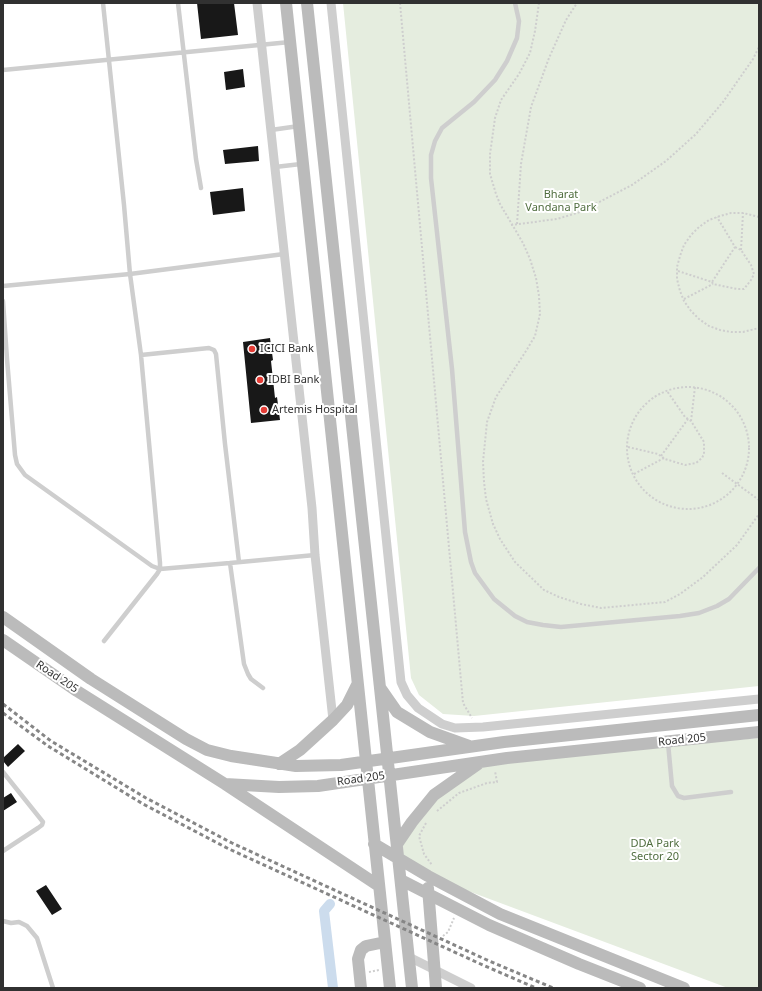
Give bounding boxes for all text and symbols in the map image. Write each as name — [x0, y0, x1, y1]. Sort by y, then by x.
park label: Bharat Vandana Park — [525, 188, 597, 214]
place label: ICICI Bank — [260, 342, 314, 356]
marker: ICICI Bank — [247, 344, 257, 354]
place label: IDBI Bank — [268, 373, 319, 387]
marker: IDBI Bank — [255, 375, 265, 385]
place label: Artemis Hospital — [272, 403, 358, 417]
marker: Artemis Hospital — [259, 405, 269, 415]
street label: Road 205 — [33, 658, 81, 696]
street label: Road 205 — [657, 731, 707, 749]
street label: Road 205 — [336, 769, 386, 789]
park label: DDA Park Sector 20 — [631, 837, 679, 863]

